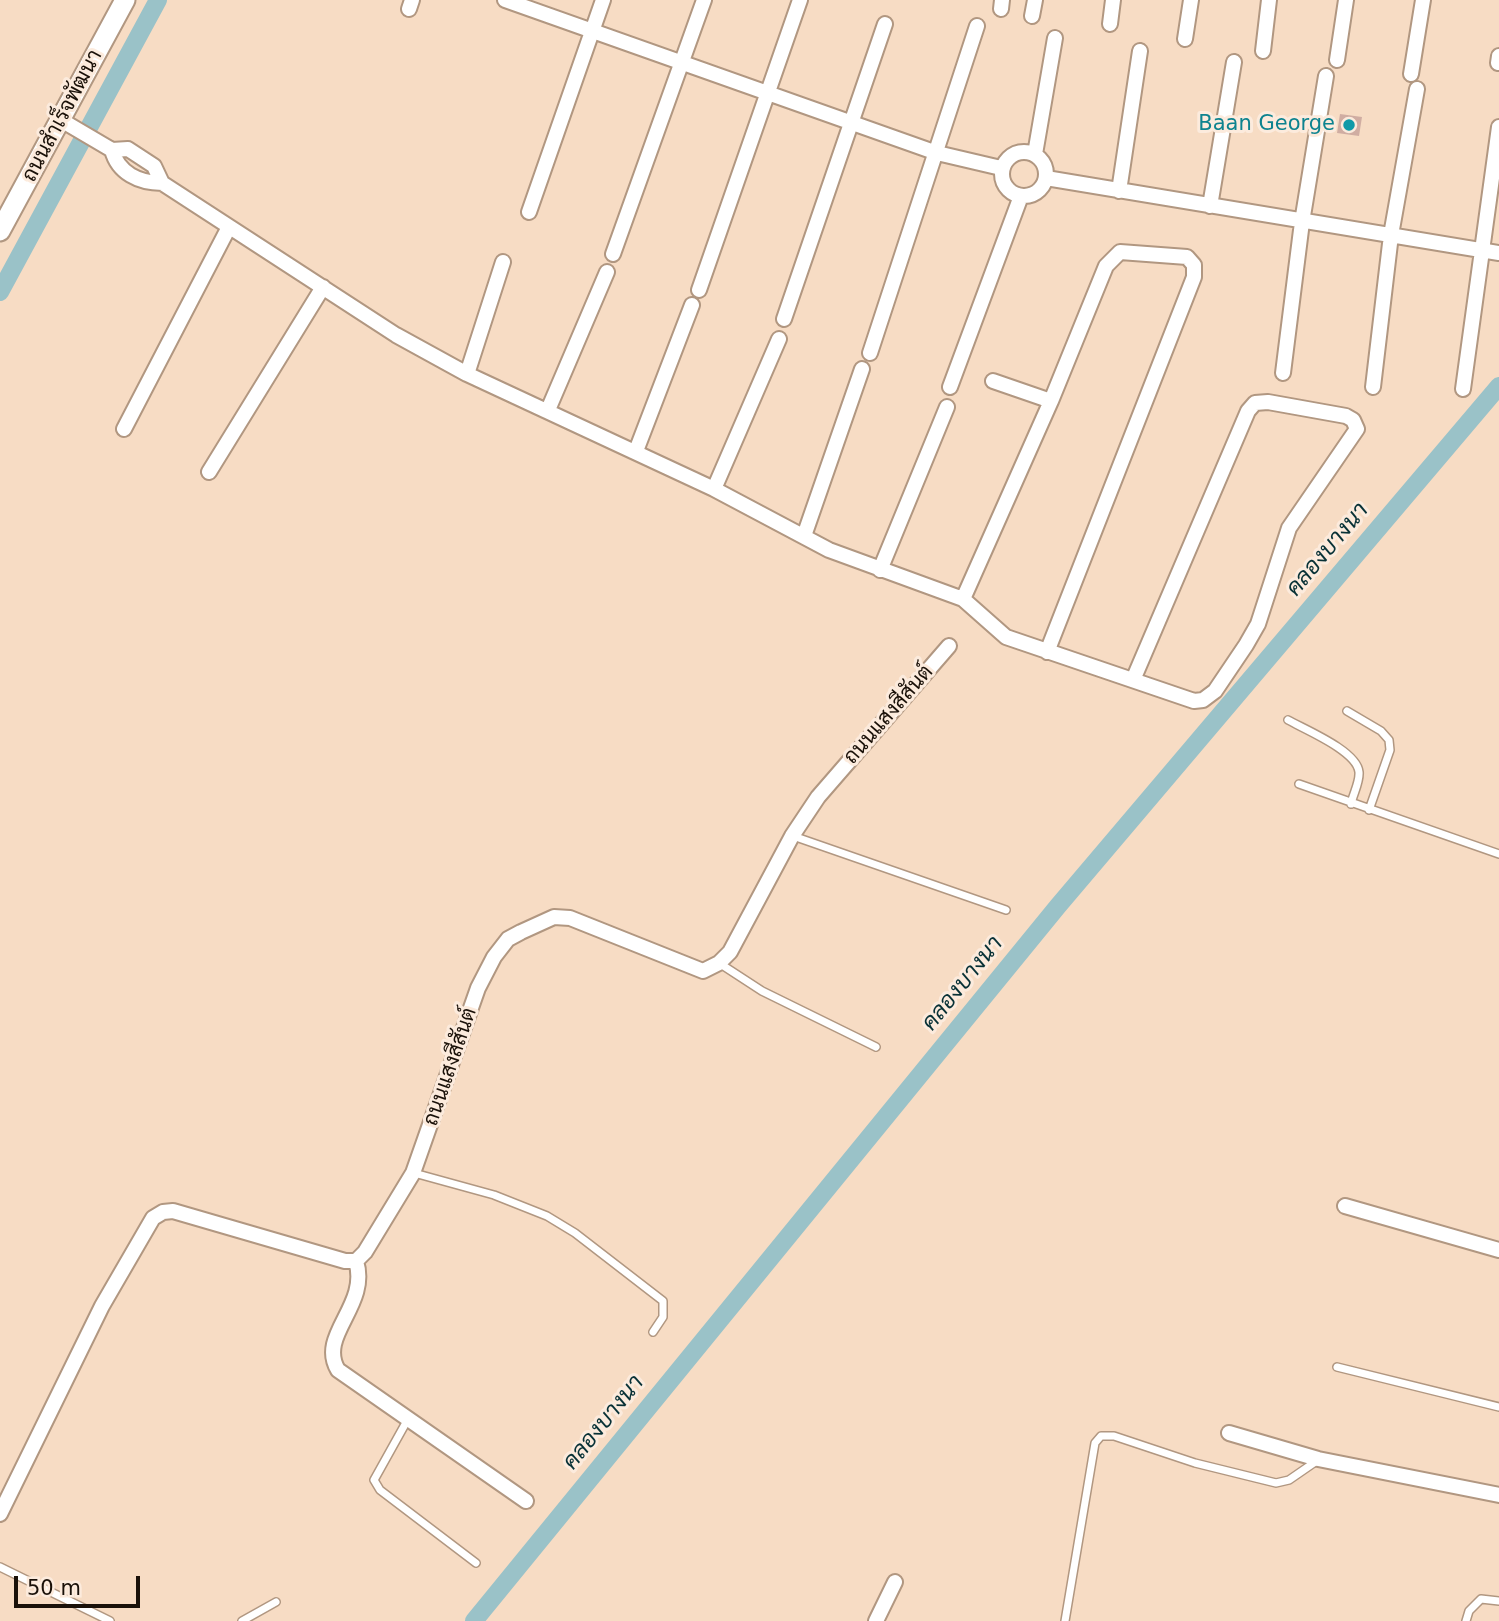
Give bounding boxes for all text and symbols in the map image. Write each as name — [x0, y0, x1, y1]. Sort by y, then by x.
street label: ถนนสำเร็จพัฒนา — [18, 46, 108, 186]
place label: Baan George — [1198, 112, 1335, 138]
marker: Baan George — [1341, 117, 1357, 133]
water label: คลองบางนา — [1281, 498, 1375, 602]
street label: ถนนแสงสีสันต์ — [839, 660, 939, 770]
water label: คลองบางนา — [917, 931, 1009, 1037]
street label: ถนนแสงสีสันต์ — [419, 1005, 483, 1129]
water label: คลองบางนา — [558, 1370, 650, 1476]
scale bar — [18, 1562, 144, 1606]
text: 50 m — [27, 1576, 81, 1600]

